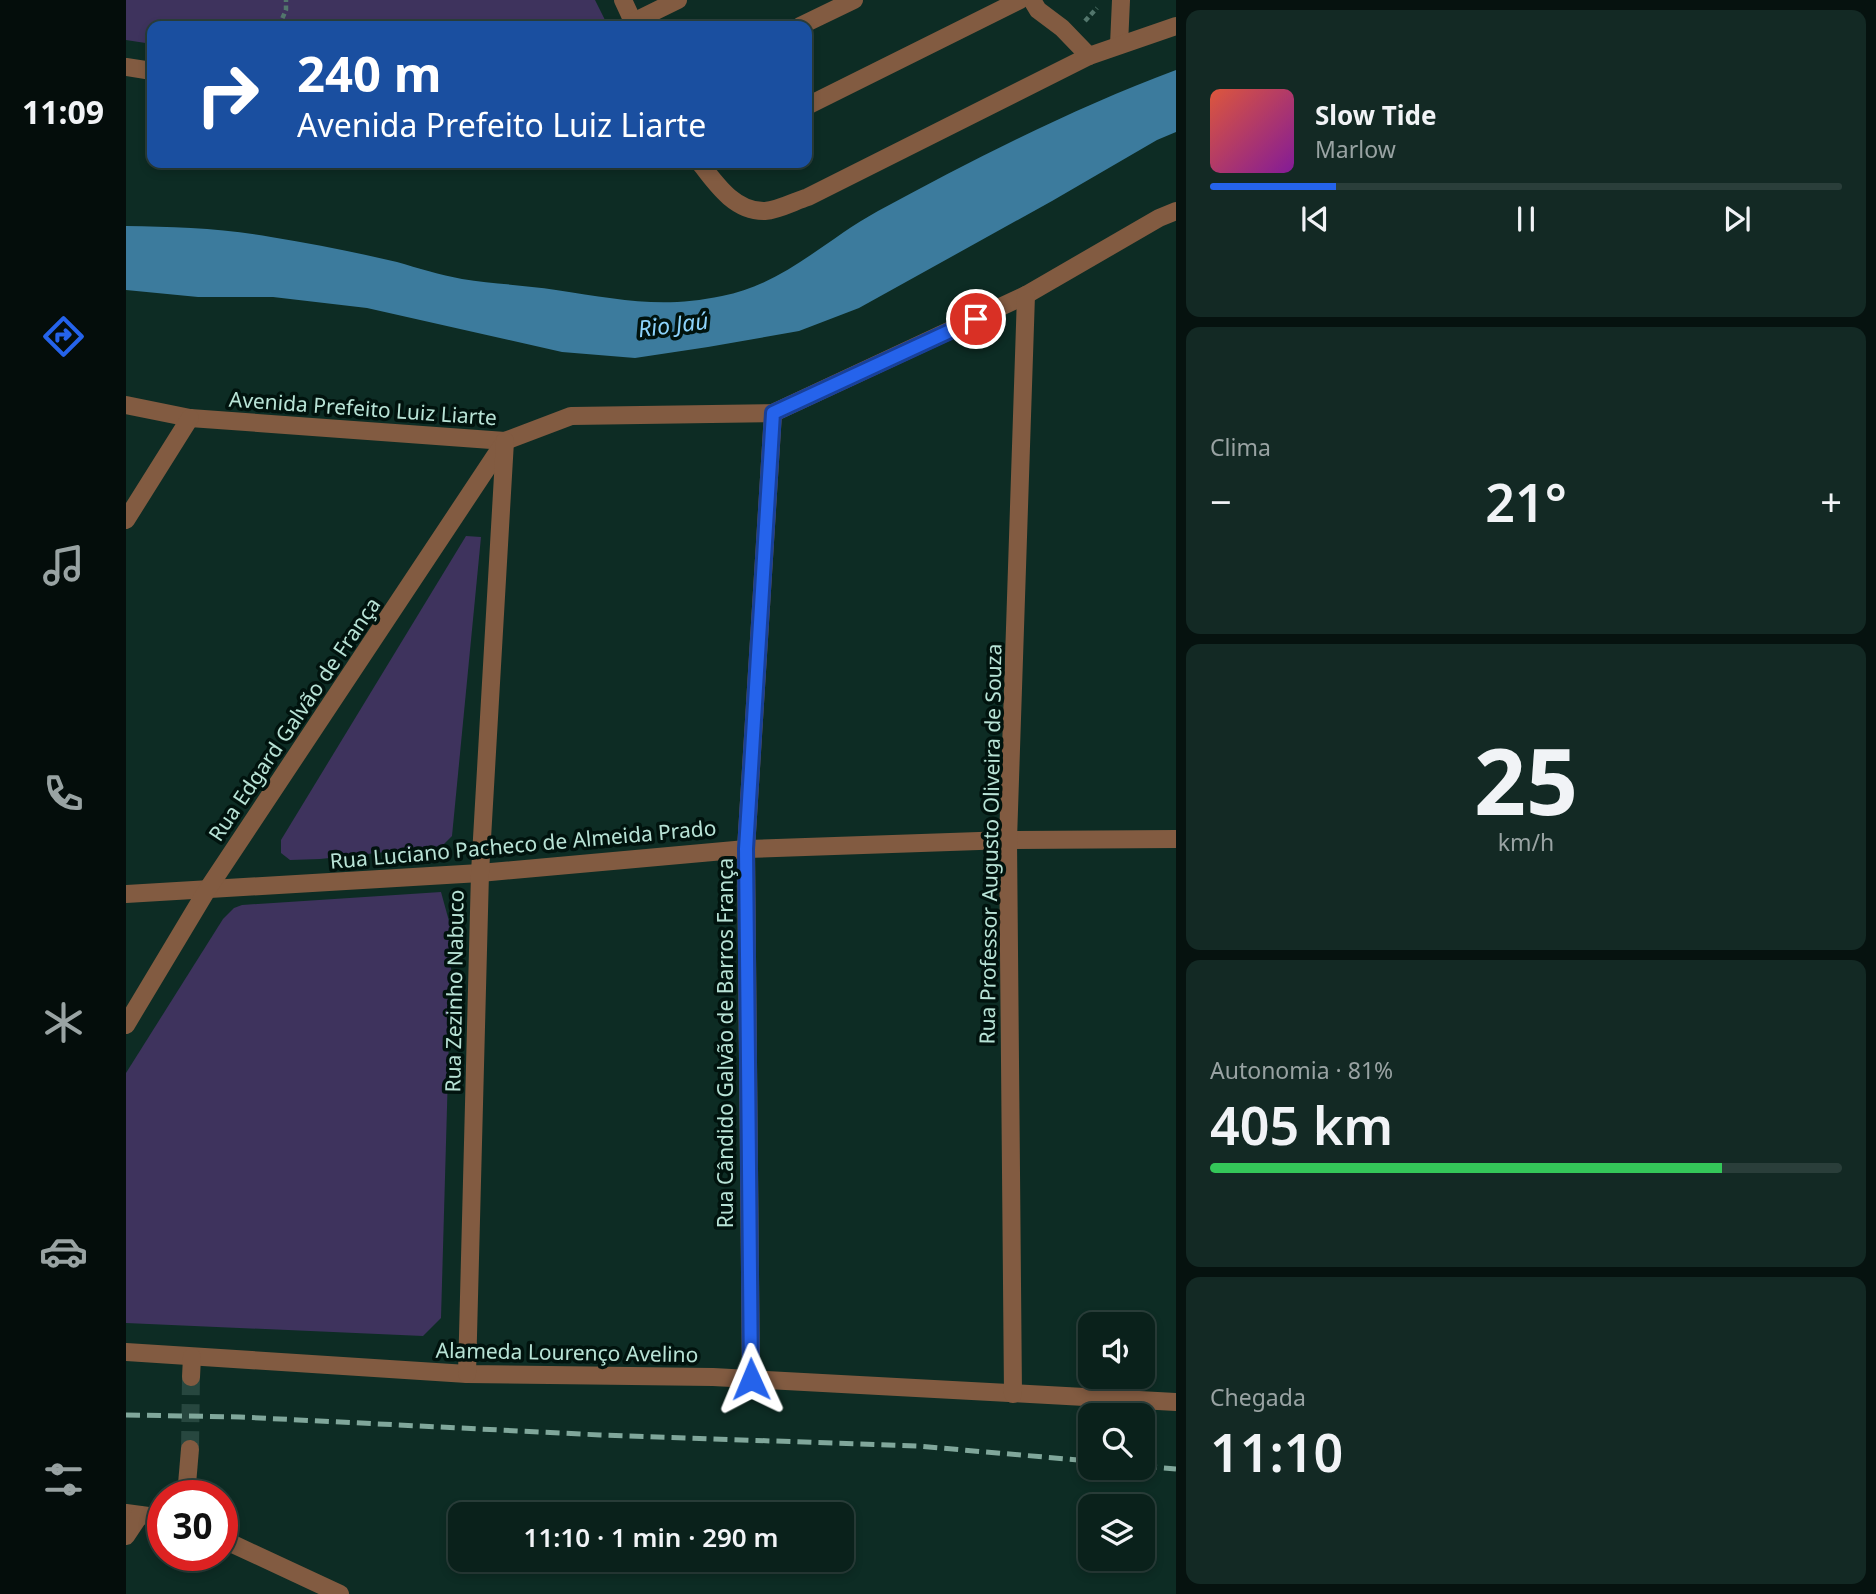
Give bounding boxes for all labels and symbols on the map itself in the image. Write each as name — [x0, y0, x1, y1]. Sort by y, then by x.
pin — [946, 289, 1006, 349]
water label: Rio Jaú — [636, 304, 710, 344]
street label: Avenida Prefeito Luiz Liarte — [228, 385, 498, 431]
street label: Rua Edgard Galvão de França — [202, 592, 386, 846]
street label: Rua Professor Augusto Oliveira de Souza — [973, 643, 1007, 1045]
street label: Rua Luciano Pacheco de Almeida Prado — [329, 813, 717, 875]
street label: Rua Cândido Galvão de Barros França — [711, 858, 739, 1228]
street label: Rua Zezinho Nabuco — [438, 889, 470, 1093]
street label: Alameda Lourenço Avelino — [435, 1336, 699, 1368]
position arrow — [714, 1342, 788, 1416]
speed limit sign: 30 — [147, 1480, 238, 1571]

